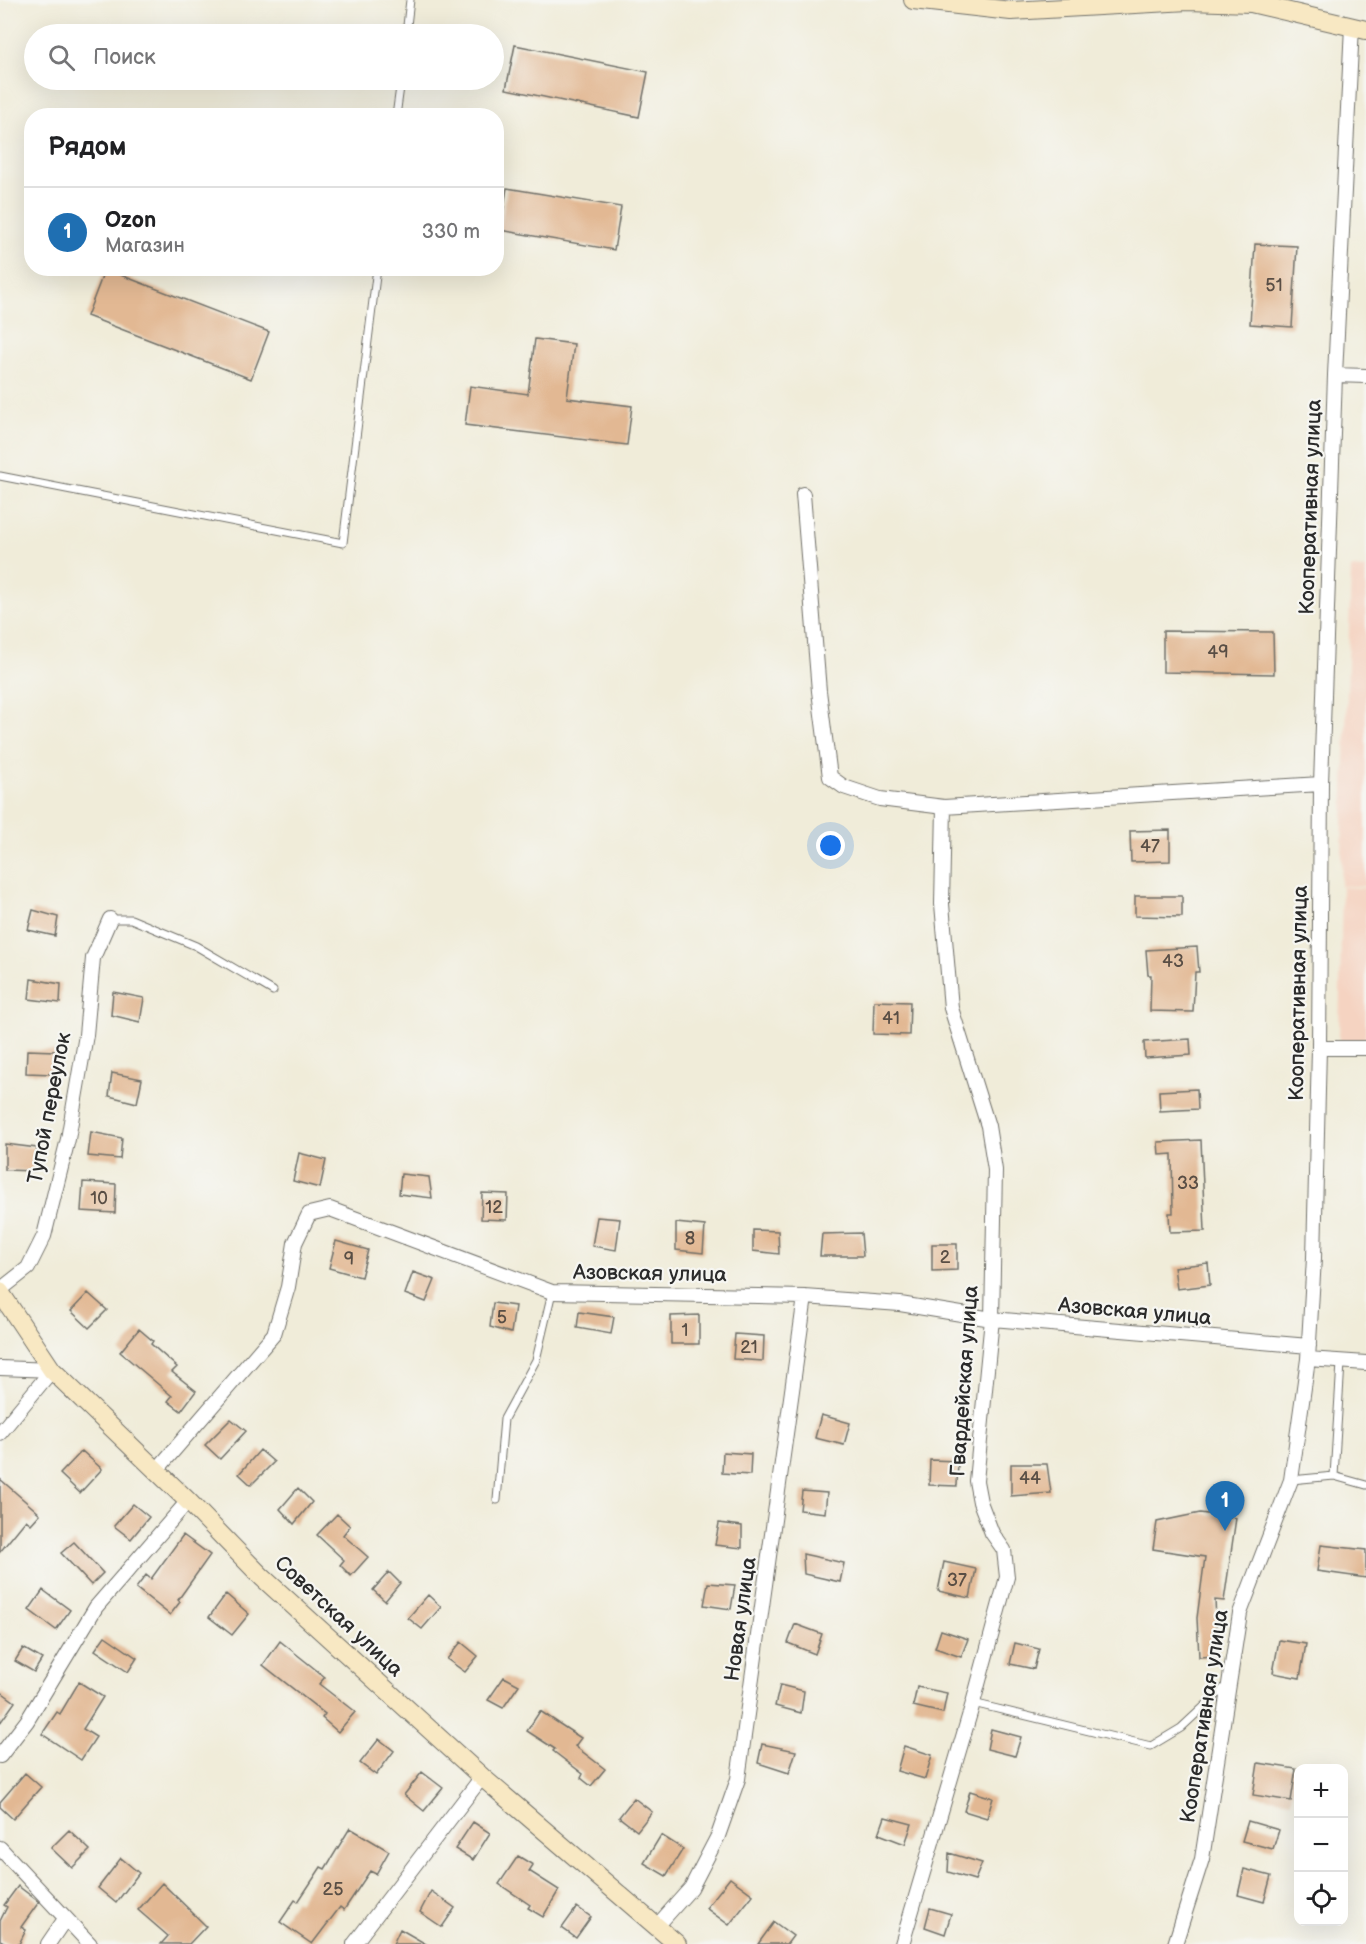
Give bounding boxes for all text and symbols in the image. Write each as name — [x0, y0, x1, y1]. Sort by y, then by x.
search box — [24, 24, 504, 90]
icon: search — [45, 41, 78, 74]
text: Поиск — [93, 44, 156, 71]
text: Рядом — [48, 132, 126, 163]
text: Ozon — [105, 207, 156, 234]
text: 1 — [63, 220, 72, 244]
text: 330 m — [422, 220, 480, 244]
text: Магазин — [105, 234, 185, 258]
house number: 51 — [1265, 275, 1283, 296]
street label: Кооперативная улица — [1294, 398, 1327, 615]
house number: 49 — [1207, 642, 1229, 663]
your location — [816, 831, 845, 860]
house number: 47 — [1140, 836, 1160, 857]
street label: Кооперативная улица — [1284, 884, 1313, 1101]
house number: 43 — [1162, 951, 1184, 972]
house number: 41 — [882, 1008, 900, 1029]
street label: Тупой переулок — [23, 1030, 76, 1186]
house number: 33 — [1177, 1173, 1199, 1194]
house number: 10 — [90, 1188, 108, 1209]
house number: 12 — [485, 1197, 503, 1218]
house number: 8 — [685, 1228, 695, 1249]
house number: 2 — [940, 1247, 951, 1268]
house number: 9 — [344, 1249, 354, 1270]
street label: Азовская улица — [572, 1260, 728, 1287]
street label: Гвардейская улица — [945, 1284, 984, 1478]
street label: Азовская улица — [1056, 1292, 1213, 1331]
house number: 5 — [497, 1307, 507, 1328]
house number: 1 — [682, 1320, 688, 1341]
house number: 21 — [740, 1337, 758, 1358]
house number: 44 — [1019, 1468, 1041, 1489]
pin: 1 — [1206, 1482, 1244, 1531]
street label: Советская улица — [269, 1551, 408, 1683]
street label: Новая улица — [719, 1555, 762, 1683]
house number: 37 — [947, 1570, 967, 1591]
street label: Кооперативная улица — [1175, 1607, 1234, 1825]
map controls — [1294, 1764, 1348, 1926]
button: + — [1294, 1764, 1348, 1818]
button: − — [1294, 1818, 1348, 1872]
button: locate — [1294, 1872, 1348, 1926]
house number: 25 — [323, 1879, 343, 1900]

